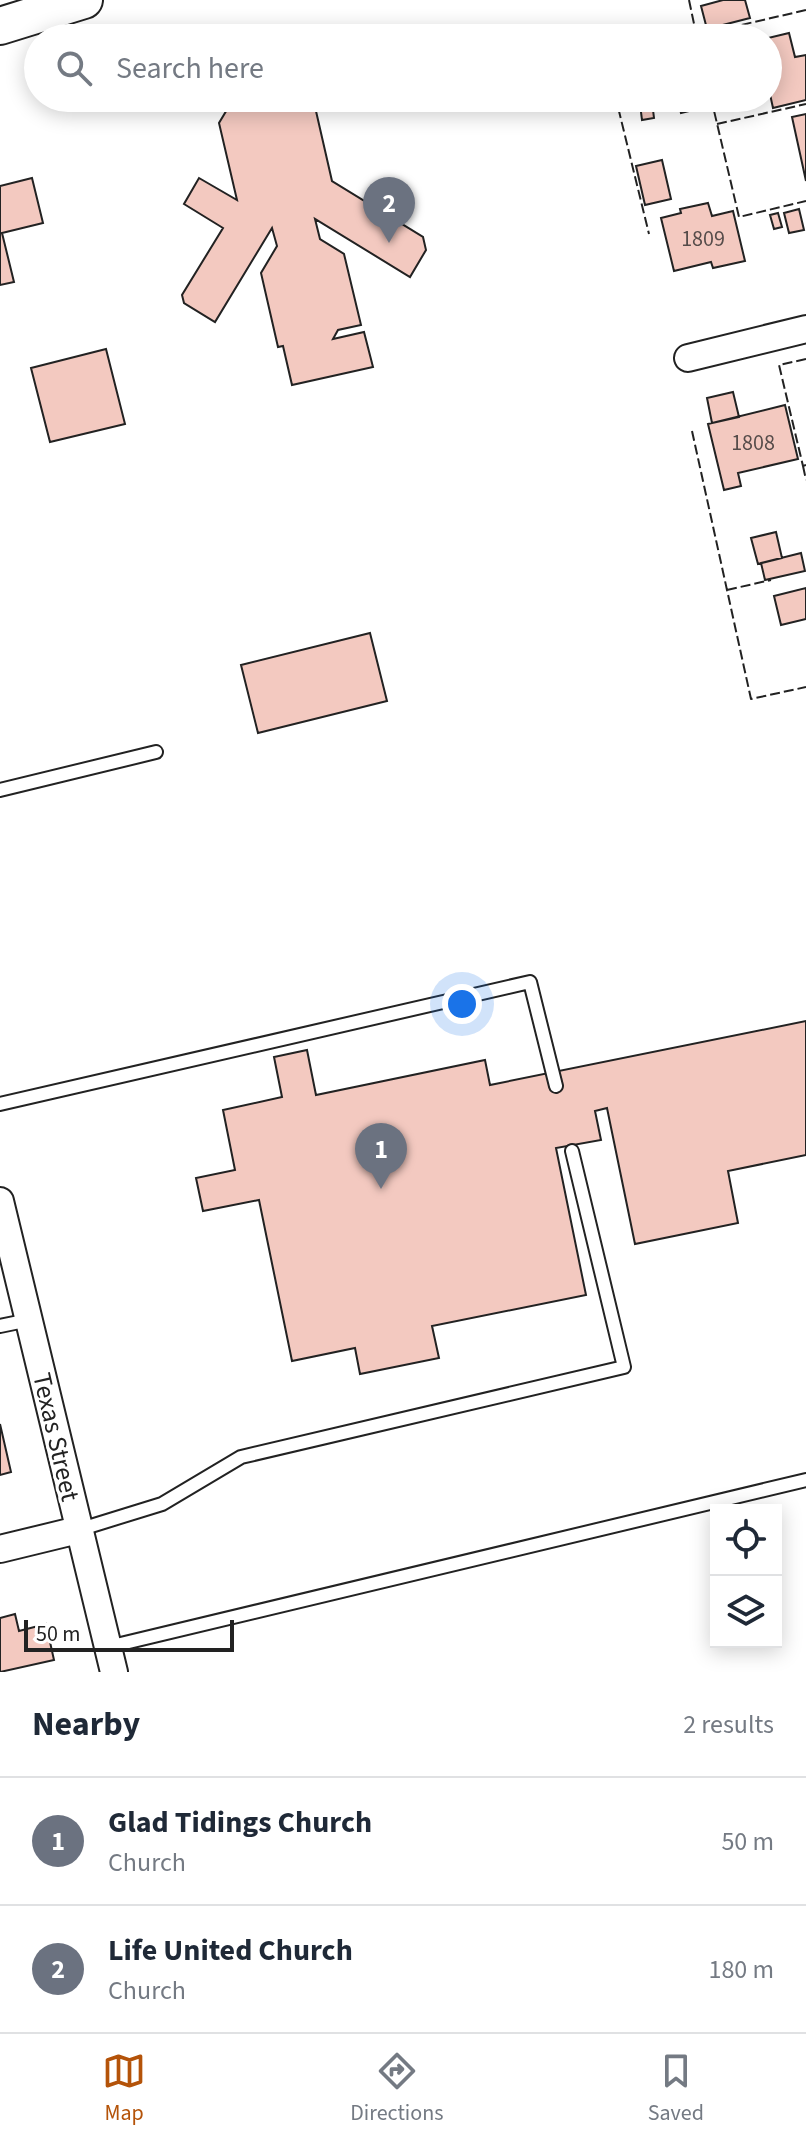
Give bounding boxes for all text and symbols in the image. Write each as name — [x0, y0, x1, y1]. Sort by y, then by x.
search box — [24, 24, 782, 112]
icon: search — [52, 46, 96, 90]
text: Search here — [116, 47, 264, 90]
pin: 2 — [363, 177, 415, 243]
house number: 1809 — [681, 223, 725, 255]
house number: 1808 — [731, 427, 775, 459]
your location — [442, 984, 482, 1024]
pin: 1 — [355, 1123, 407, 1189]
street label: Texas Street — [23, 1369, 89, 1505]
map controls — [710, 1504, 782, 1648]
button: locate — [710, 1504, 782, 1576]
button: layers — [710, 1576, 782, 1648]
scale bar — [24, 1616, 234, 1652]
text: 50 m — [36, 1618, 81, 1650]
text: Nearby — [32, 1700, 140, 1749]
text: 2 results — [683, 1706, 774, 1743]
text: Glad Tidings Church — [108, 1801, 372, 1844]
text: 1 — [51, 1823, 65, 1860]
text: 50 m — [721, 1823, 774, 1860]
text: Church — [108, 1844, 186, 1881]
text: Life United Church — [108, 1929, 353, 1972]
text: 2 — [51, 1951, 65, 1988]
text: 180 m — [708, 1951, 774, 1988]
text: Church — [108, 1972, 186, 2009]
tab: Map — [102, 2049, 146, 2129]
tab: Directions — [350, 2049, 443, 2129]
tab: Saved — [648, 2049, 704, 2129]

